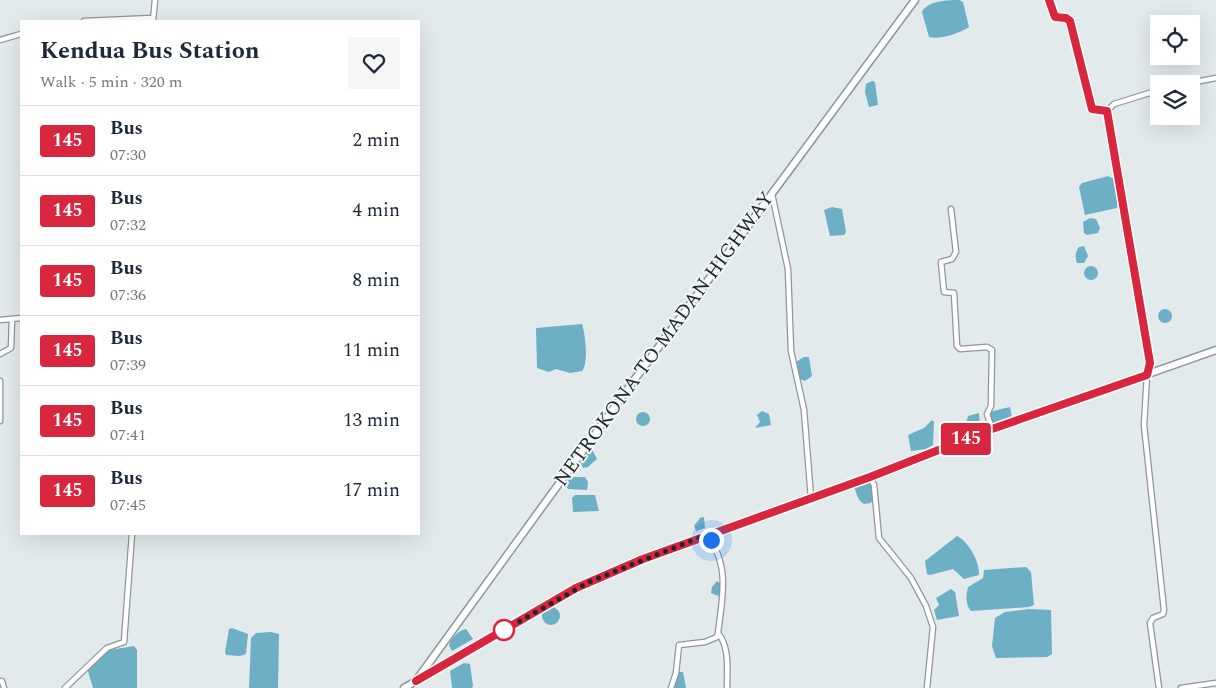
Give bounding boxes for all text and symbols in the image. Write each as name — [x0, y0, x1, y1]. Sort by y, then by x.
map controls — [1150, 15, 1200, 125]
button: locate — [1150, 15, 1200, 65]
text: Kendua Bus Station — [40, 33, 260, 69]
button: heart — [348, 37, 400, 89]
text: Walk · 5 min · 320 m — [40, 70, 183, 94]
button: layers — [1150, 75, 1200, 125]
text: Bus — [110, 114, 143, 143]
text: 2 min — [352, 126, 400, 155]
text: 145 — [52, 127, 83, 154]
text: 07:30 — [110, 143, 146, 167]
text: Bus — [110, 184, 143, 213]
street label: NETROKONA TO MADAN HIGHWAY — [546, 185, 782, 493]
text: 4 min — [352, 196, 400, 225]
text: 145 — [52, 197, 83, 224]
text: 07:32 — [110, 213, 146, 237]
text: Bus — [110, 254, 143, 283]
text: 8 min — [352, 266, 400, 295]
text: 145 — [52, 267, 83, 294]
text: 07:36 — [110, 283, 146, 307]
text: Bus — [110, 324, 143, 353]
text: 11 min — [343, 336, 400, 365]
text: 145 — [52, 337, 83, 364]
text: 07:39 — [110, 353, 146, 377]
text: Bus — [110, 394, 143, 423]
text: 13 min — [343, 406, 400, 435]
text: 145 — [52, 407, 83, 434]
text: 07:41 — [110, 423, 146, 447]
line badge: 145 — [937, 423, 995, 455]
text: 145 — [951, 425, 981, 452]
text: Bus — [110, 464, 143, 493]
text: 17 min — [343, 476, 400, 505]
text: 145 — [52, 477, 83, 504]
text: 07:45 — [110, 493, 146, 517]
your location — [699, 528, 724, 553]
unlabelled marker — [493, 619, 515, 641]

